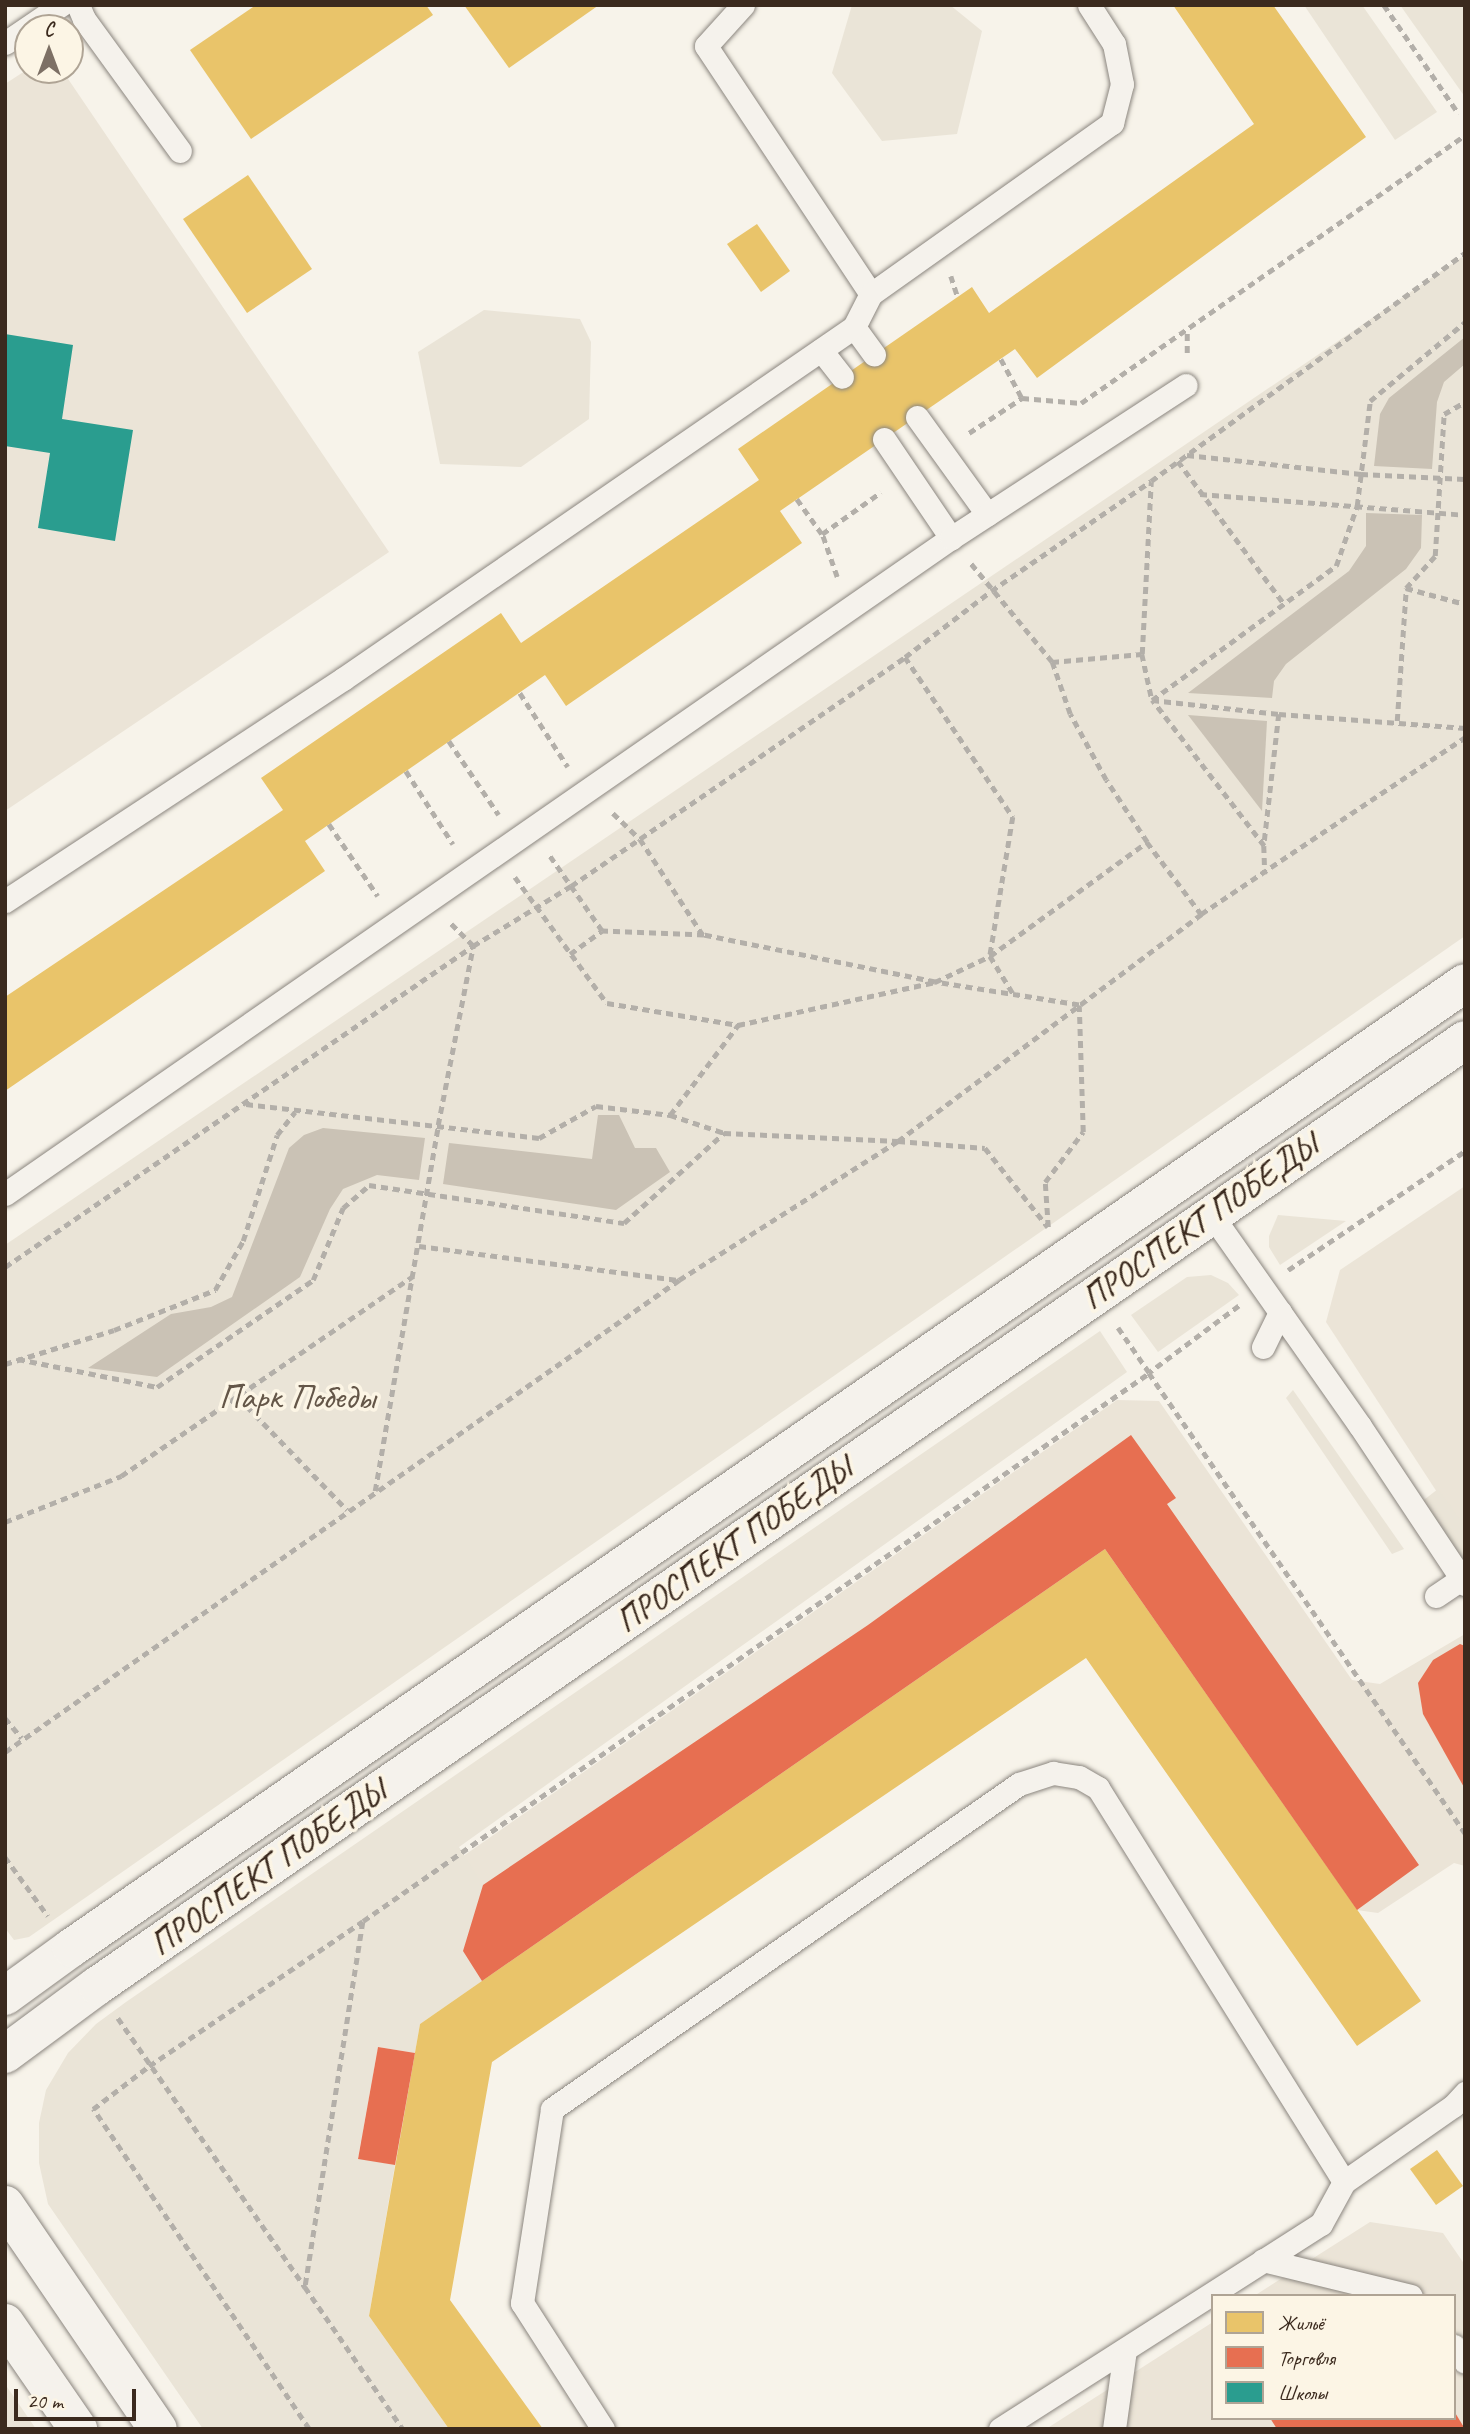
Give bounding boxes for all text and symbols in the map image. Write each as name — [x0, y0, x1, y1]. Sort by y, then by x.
north arrow — [14, 14, 84, 84]
text: С — [44, 18, 54, 42]
street label: ПРОСПЕКТ ПОБЕДЫ — [1073, 1125, 1327, 1319]
park label: Парк Победы — [219, 1376, 375, 1418]
street label: ПРОСПЕКТ ПОБЕДЫ — [607, 1448, 861, 1642]
street label: ПРОСПЕКТ ПОБЕДЫ — [141, 1771, 395, 1965]
legend — [1211, 2294, 1456, 2420]
text: Жильё — [1278, 2310, 1324, 2336]
text: Торговля — [1278, 2345, 1335, 2371]
scale bar — [18, 2374, 140, 2418]
text: Школы — [1278, 2380, 1327, 2406]
text: 20 m — [27, 2388, 63, 2414]

